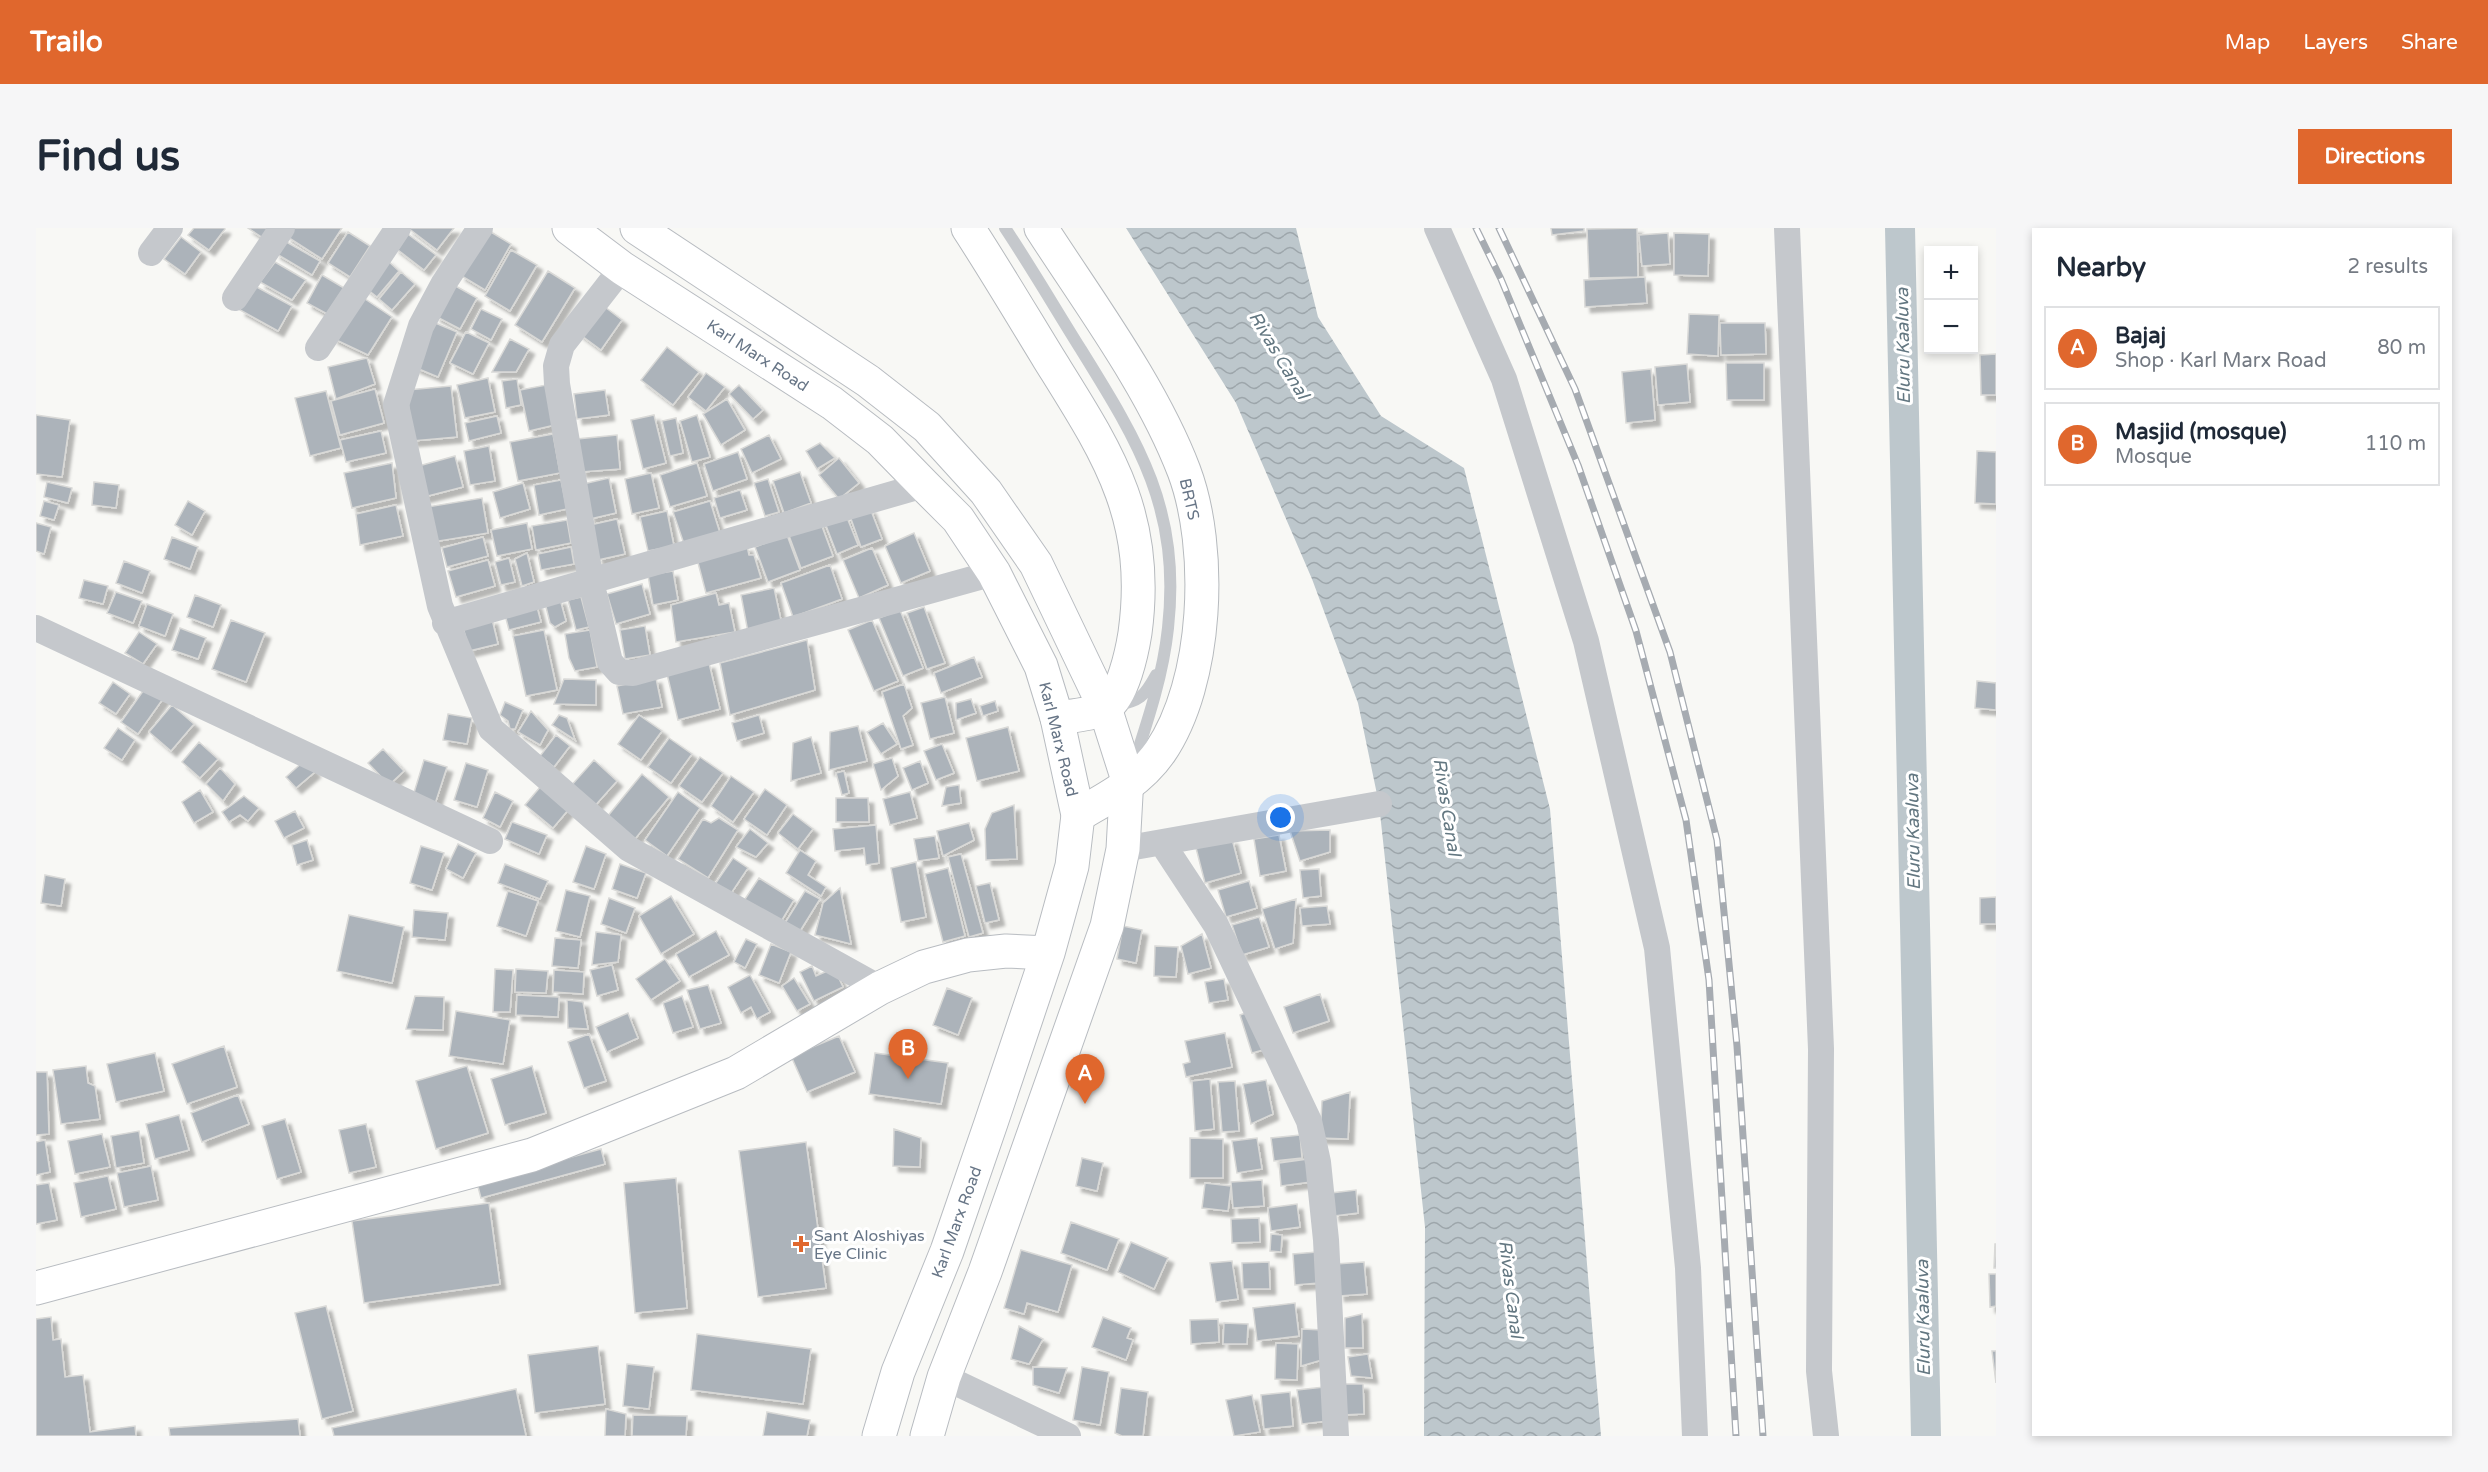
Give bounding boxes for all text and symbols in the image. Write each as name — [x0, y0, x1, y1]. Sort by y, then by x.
text: Trailo — [30, 25, 103, 59]
text: Map — [2225, 30, 2270, 55]
text: Layers — [2303, 30, 2368, 55]
text: Share — [2401, 30, 2458, 55]
button: Directions — [2298, 129, 2452, 184]
text: Find us — [36, 131, 180, 182]
map controls — [1924, 246, 1978, 354]
button: + — [1924, 246, 1978, 300]
text: Nearby — [2056, 252, 2146, 283]
text: 2 results — [2348, 255, 2428, 279]
water label: Eluru Kaaluva — [1891, 287, 1915, 405]
button: − — [1924, 300, 1978, 354]
water label: Rivas Canal — [1244, 307, 1315, 405]
street label: Karl Marx Road — [703, 315, 812, 396]
text: Bajaj — [2115, 323, 2166, 349]
text: A — [2070, 336, 2085, 360]
text: 80 m — [2377, 336, 2426, 360]
text: Shop · Karl Marx Road — [2115, 349, 2327, 373]
text: Masjid (mosque) — [2115, 419, 2287, 445]
text: B — [2071, 432, 2084, 456]
text: 110 m — [2365, 432, 2426, 456]
text: Mosque — [2115, 445, 2192, 469]
street label: BRTS — [1175, 476, 1204, 522]
street label: Karl Marx Road — [1034, 680, 1082, 799]
water label: Rivas Canal — [1428, 757, 1466, 860]
water label: Eluru Kaaluva — [1901, 773, 1925, 891]
your location — [1266, 803, 1295, 832]
pin: B — [888, 1030, 928, 1079]
pin: A — [1066, 1054, 1104, 1104]
street label: Karl Marx Road — [927, 1164, 986, 1281]
place label: Sant Aloshiyas Eye Clinic — [814, 1226, 925, 1264]
marker: Sant Aloshiyas Eye Clinic — [792, 1235, 810, 1253]
water label: Rivas Canal — [1494, 1239, 1528, 1342]
water label: Eluru Kaaluva — [1911, 1259, 1935, 1377]

